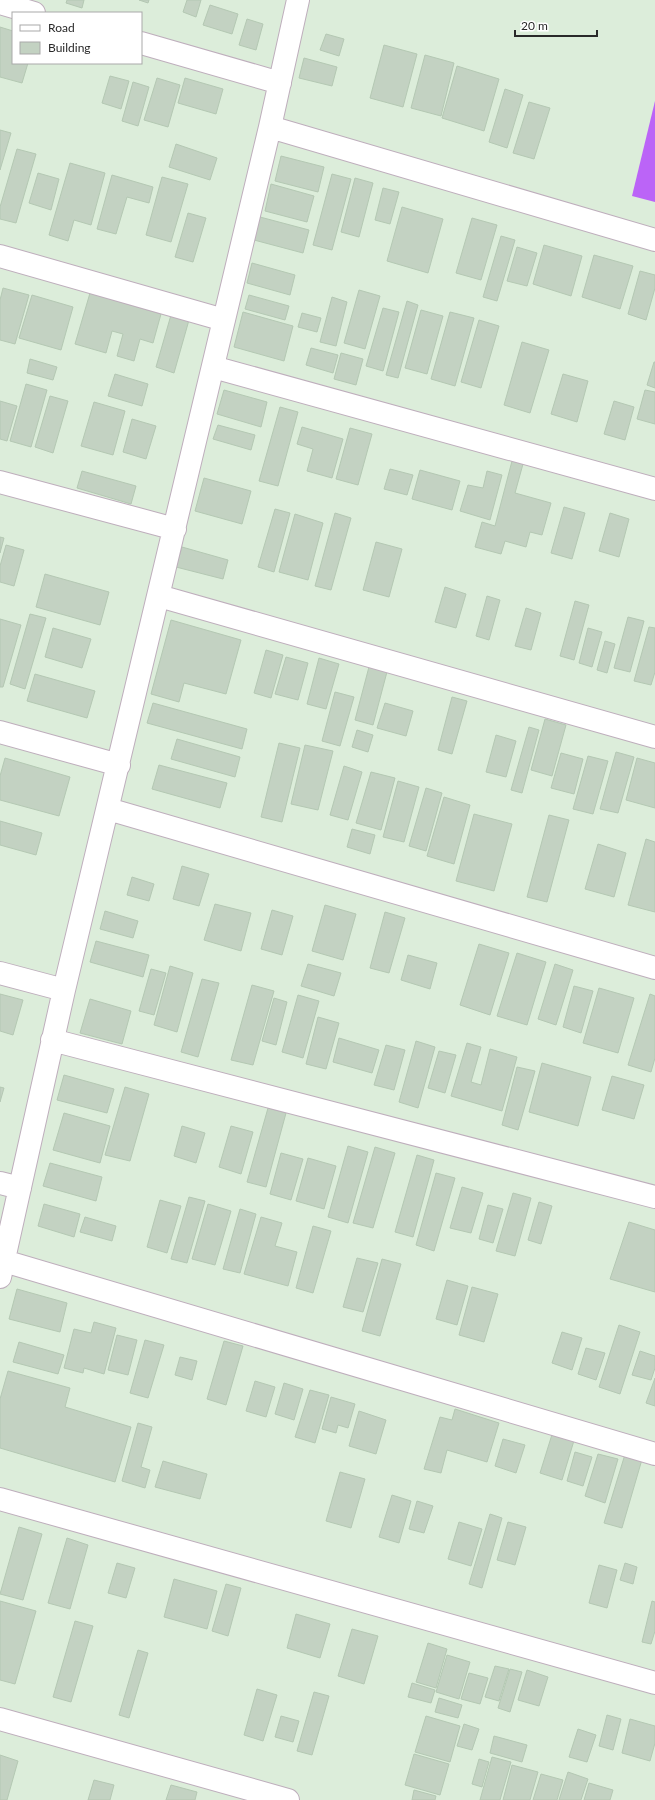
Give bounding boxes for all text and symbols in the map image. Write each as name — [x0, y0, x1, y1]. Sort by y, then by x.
legend — [12, 12, 142, 64]
scale bar — [515, 12, 597, 38]
text: 20 m — [521, 18, 548, 33]
text: Road — [48, 20, 75, 35]
text: Building — [48, 40, 91, 55]

